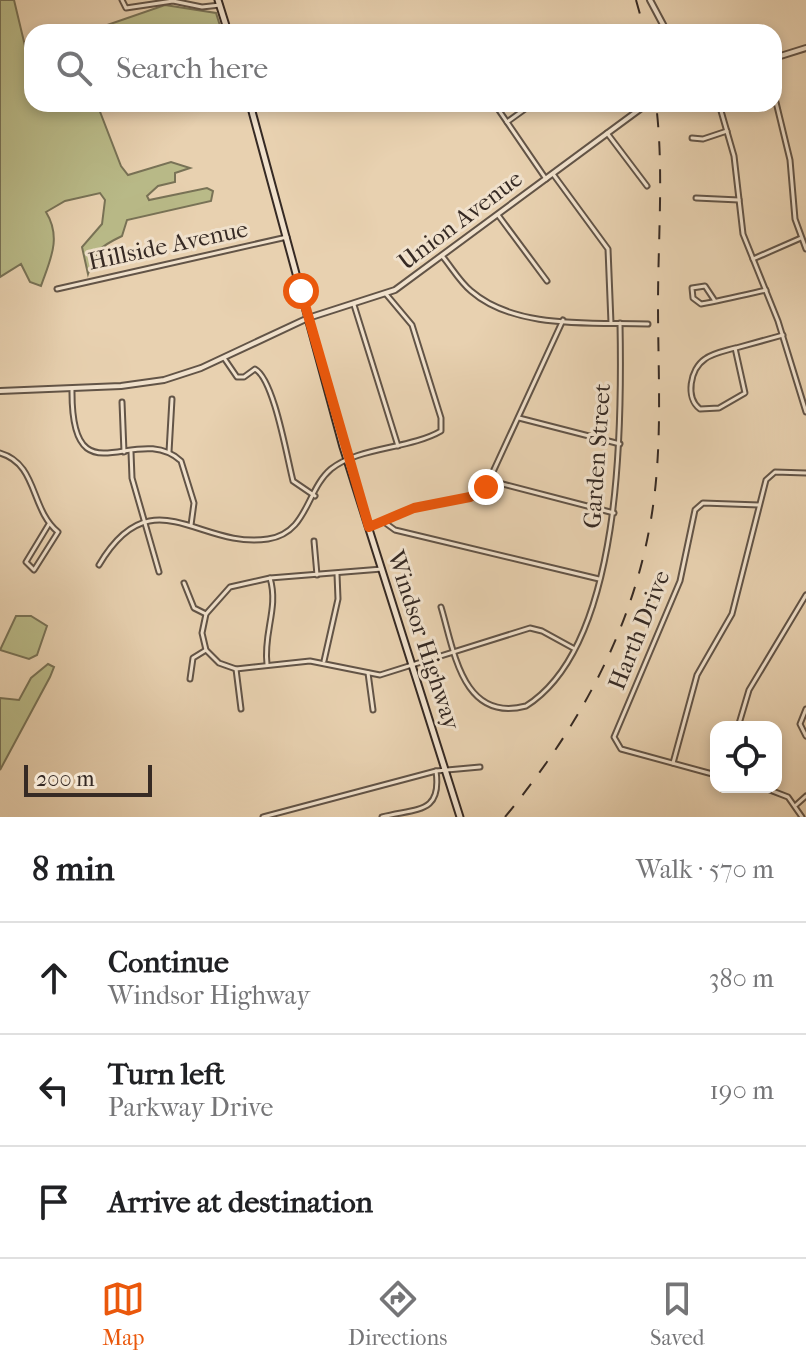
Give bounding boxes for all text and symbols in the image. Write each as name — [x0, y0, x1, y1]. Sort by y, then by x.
search box — [24, 24, 782, 112]
icon: search — [52, 46, 96, 90]
text: Search here — [116, 51, 268, 86]
street label: Union Avenue — [392, 164, 528, 276]
street label: Hillside Avenue — [86, 214, 251, 276]
route start — [283, 273, 319, 309]
street label: Garden Street — [578, 382, 616, 529]
route end — [468, 469, 504, 505]
street label: Windsor Highway — [382, 546, 467, 734]
street label: Harth Drive — [602, 566, 676, 694]
map controls — [710, 721, 782, 793]
button: locate — [710, 721, 782, 793]
scale bar — [24, 761, 152, 797]
text: 200 m — [36, 766, 95, 792]
text: 8 min — [32, 849, 114, 889]
text: Walk · 570 m — [636, 854, 774, 885]
text: Continue — [108, 945, 229, 980]
icon: ahead — [32, 956, 76, 1000]
text: 380 m — [709, 963, 774, 994]
text: Windsor Highway — [108, 980, 310, 1011]
text: Turn left — [108, 1057, 225, 1092]
icon: left — [32, 1068, 76, 1112]
text: 190 m — [710, 1075, 774, 1106]
text: Parkway Drive — [108, 1092, 273, 1123]
icon: arrive — [32, 1180, 76, 1224]
text: Arrive at destination — [108, 1185, 373, 1220]
tab: Map — [101, 1277, 145, 1351]
tab: Directions — [348, 1277, 447, 1351]
tab: Saved — [650, 1277, 705, 1351]

